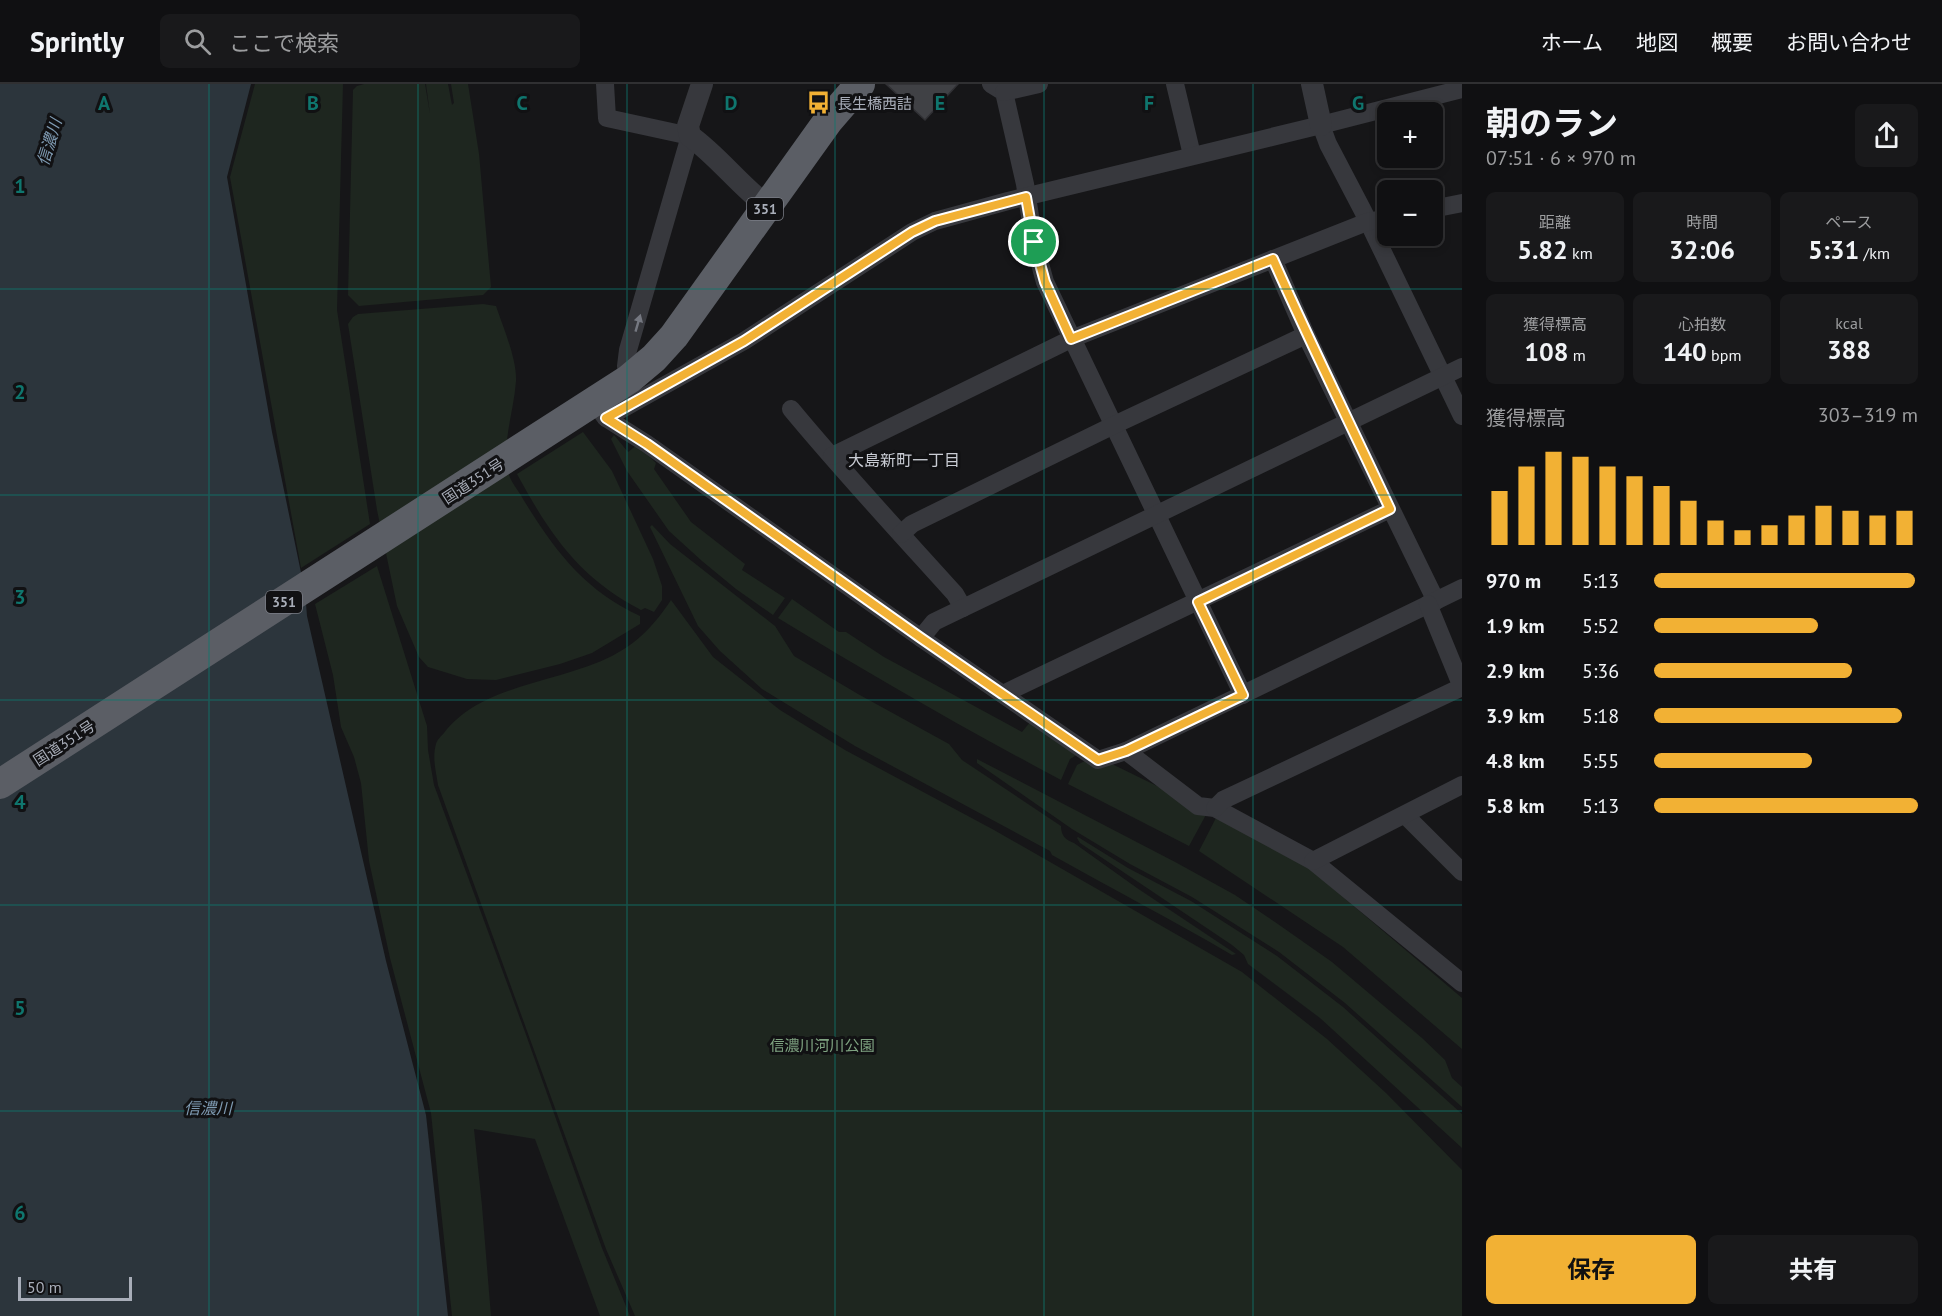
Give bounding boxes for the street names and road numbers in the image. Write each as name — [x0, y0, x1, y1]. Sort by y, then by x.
road number: 351 — [747, 198, 783, 220]
street label: 国道351号 — [439, 454, 507, 508]
road number: 351 — [266, 591, 302, 613]
street label: 国道351号 — [30, 716, 98, 770]

